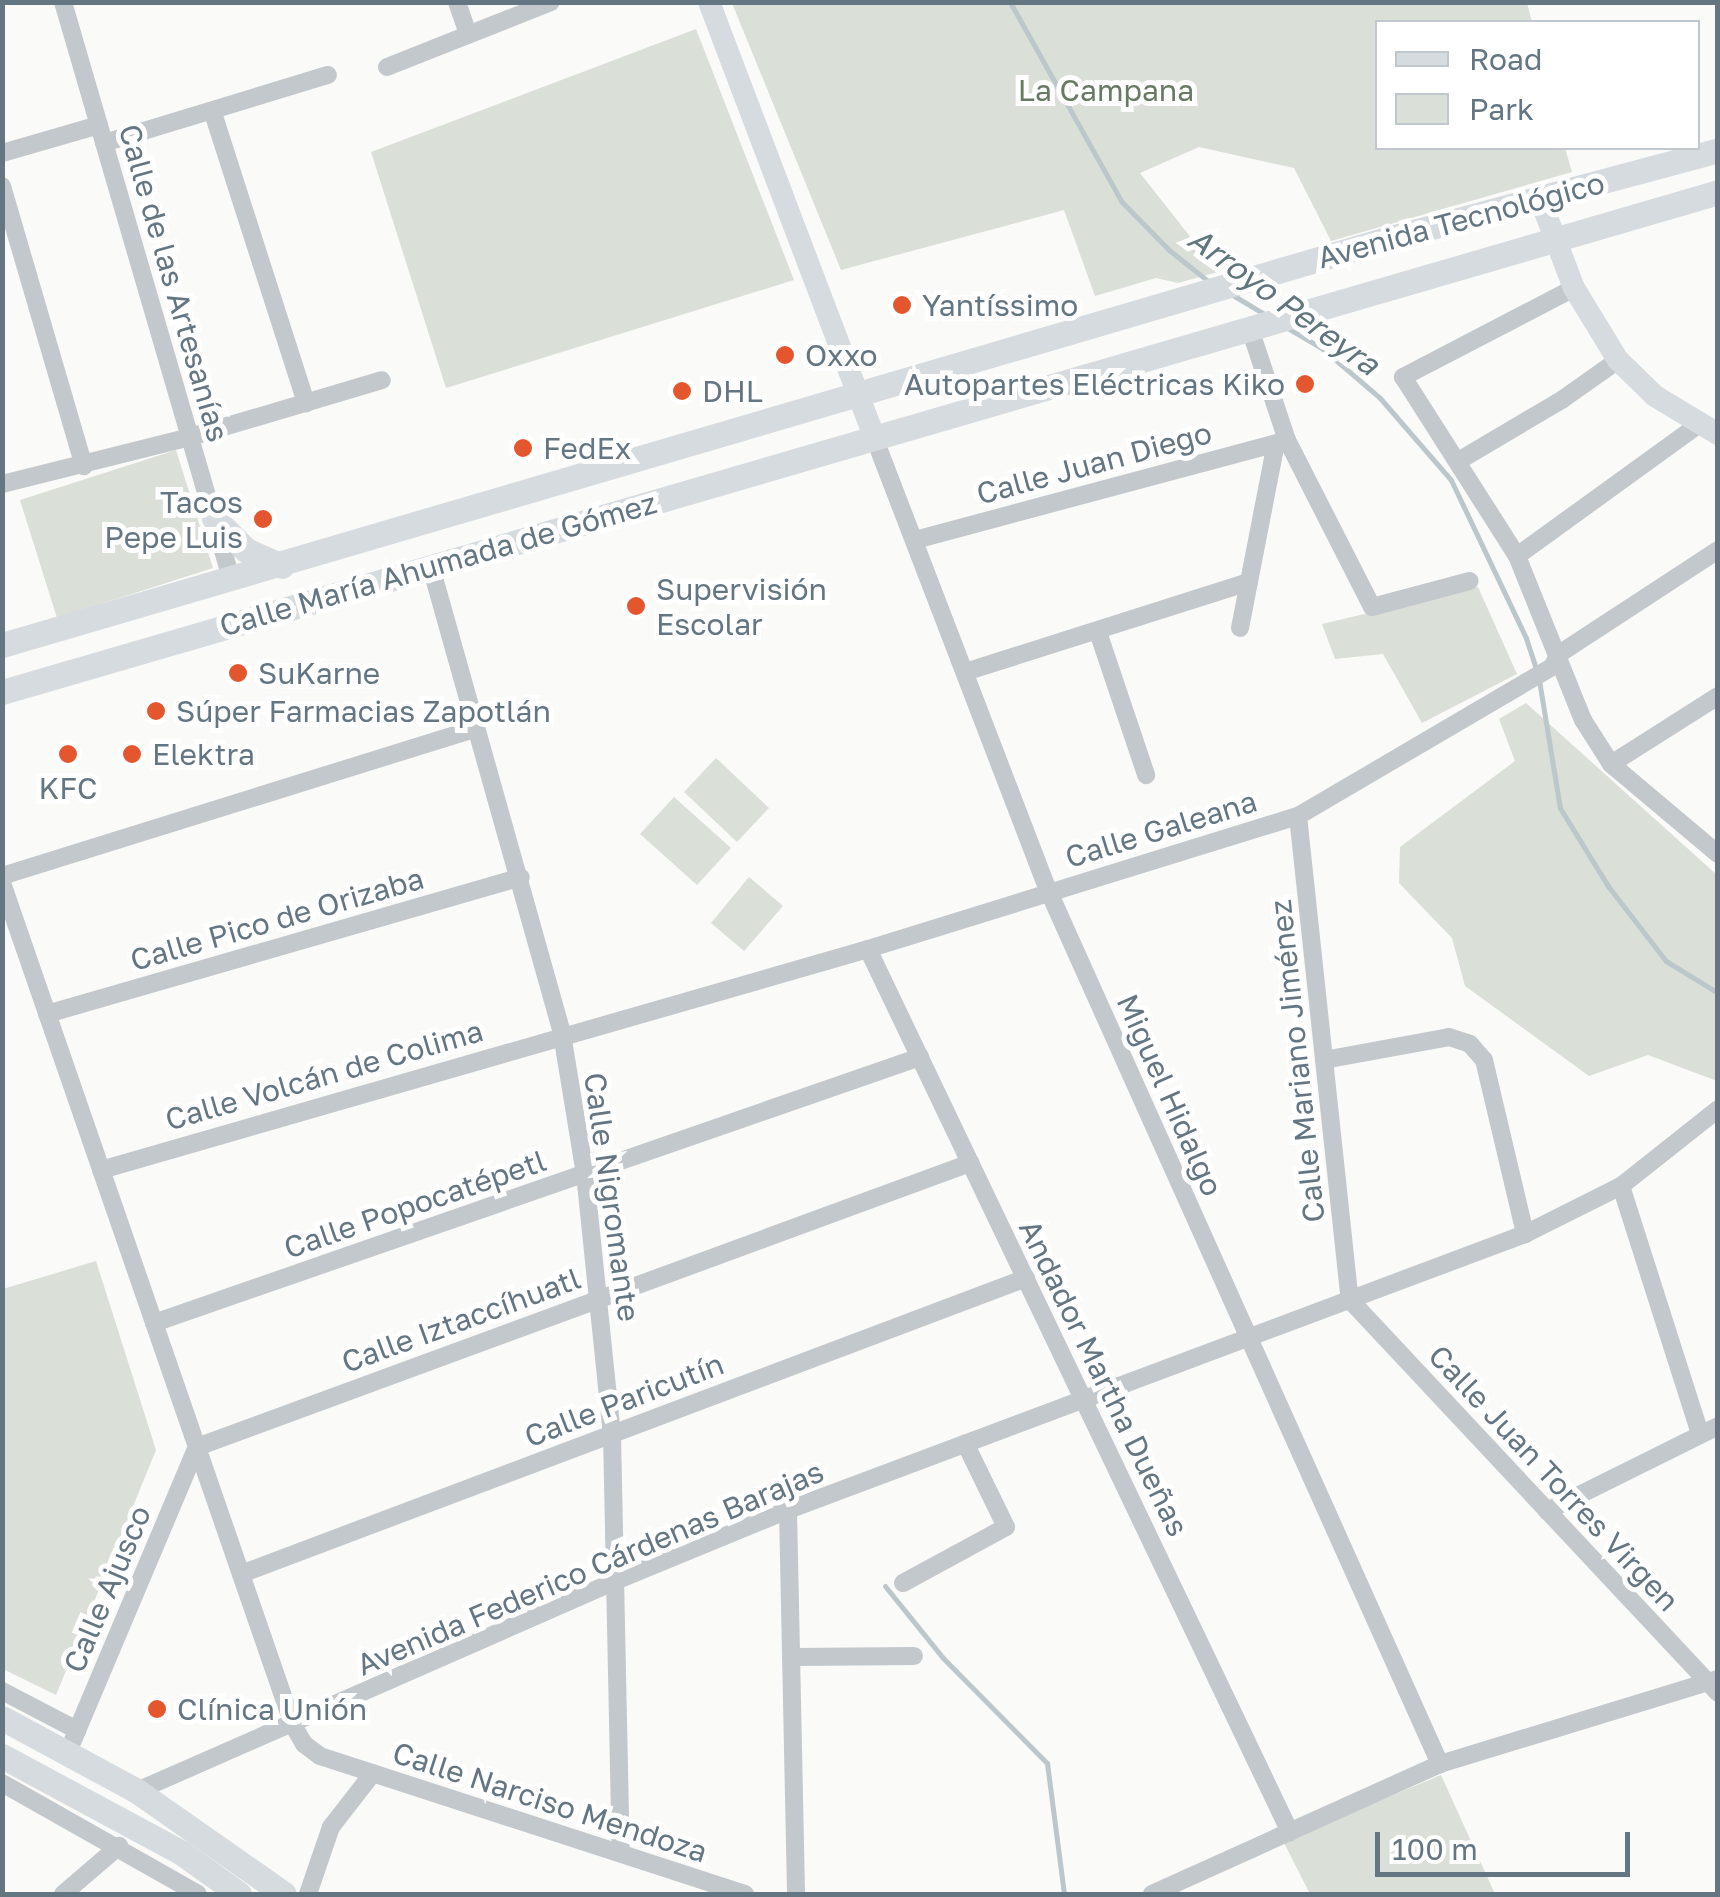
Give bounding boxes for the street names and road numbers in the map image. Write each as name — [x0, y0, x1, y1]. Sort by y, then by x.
street label: Calle de las Artesanías — [111, 120, 237, 446]
street label: Avenida Tecnológico — [1314, 164, 1608, 276]
street label: Calle Juan Diego — [973, 414, 1215, 512]
street label: Calle María Ahumada de Gómez — [215, 484, 661, 644]
street label: Calle Galeana — [1061, 783, 1261, 875]
street label: Calle Pico de Orizaba — [126, 860, 428, 978]
street label: Calle Mariano Jiménez — [1262, 898, 1332, 1224]
street label: Miguel Hidalgo — [1109, 989, 1231, 1201]
street label: Calle Volcán de Colima — [161, 1012, 487, 1138]
street label: Calle Nigromante — [577, 1070, 647, 1324]
street label: Calle Popocatépetl — [279, 1142, 551, 1266]
street label: Andador Martha Dueñas — [1012, 1214, 1196, 1542]
street label: Calle Iztaccíhuatl — [337, 1260, 585, 1380]
street label: Calle Juan Torres Virgen — [1421, 1338, 1687, 1618]
street label: Calle Paricutín — [519, 1346, 729, 1454]
street label: Avenida Federico Cárdenas Barajas — [351, 1453, 829, 1683]
street label: Calle Ajusco — [56, 1500, 158, 1678]
street label: Calle Narciso Mendoza — [388, 1734, 712, 1870]

